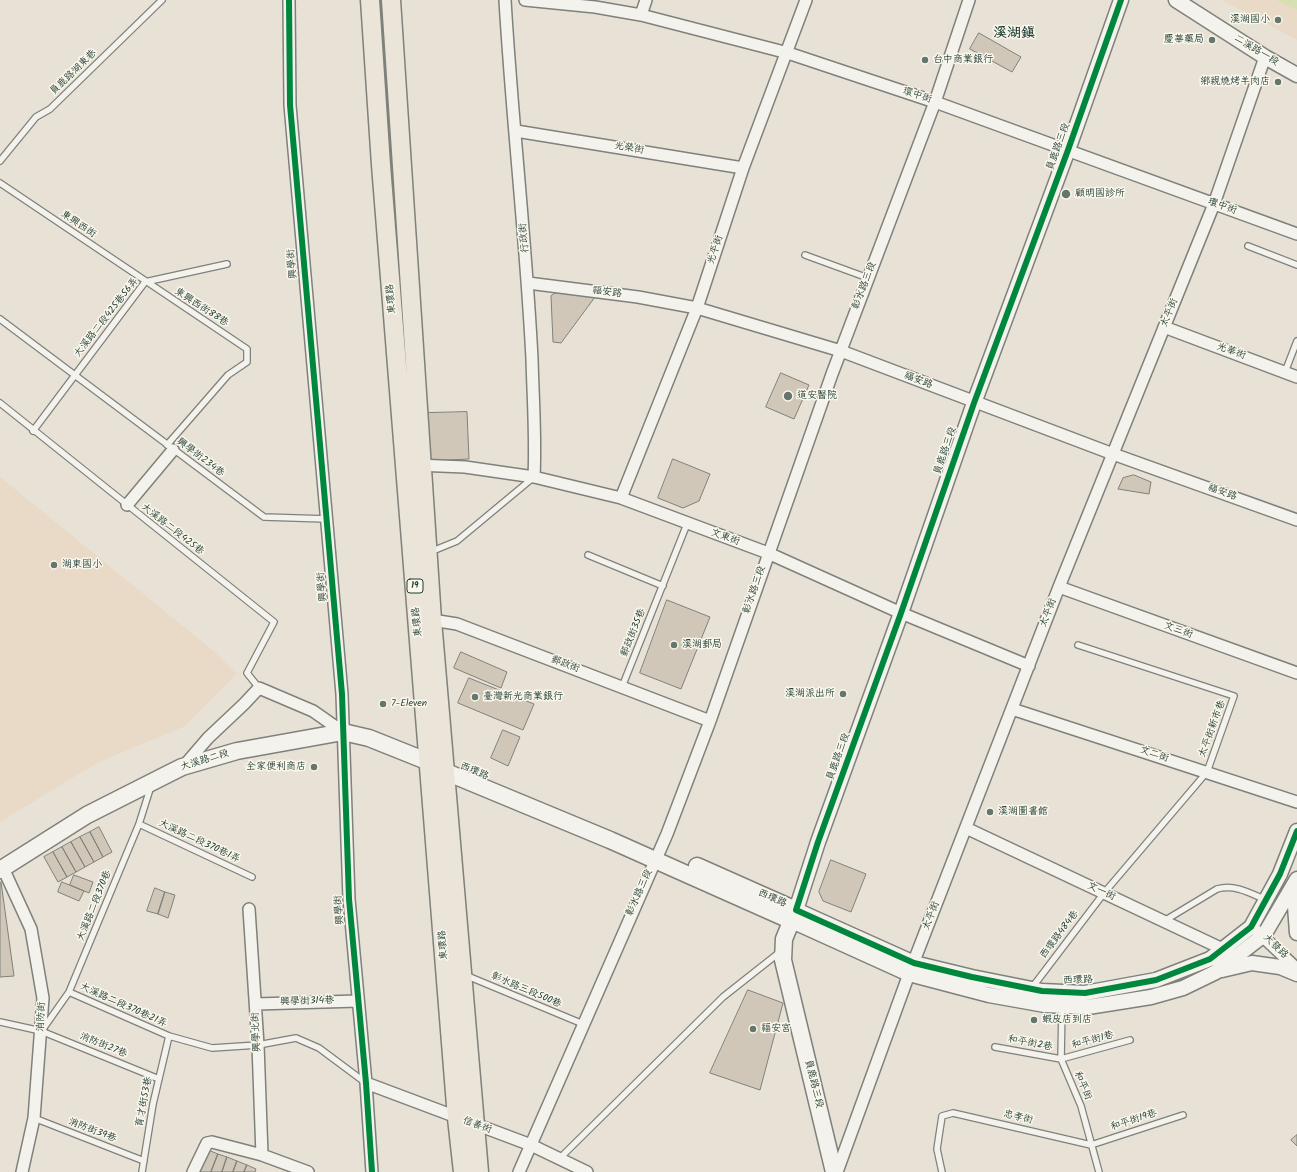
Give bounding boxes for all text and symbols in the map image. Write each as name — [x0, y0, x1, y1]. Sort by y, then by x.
place label: 溪湖國小 — [1230, 14, 1270, 26]
marker: 溪湖國小 — [1273, 15, 1283, 25]
district label: 溪湖鎮 — [993, 27, 1035, 43]
street label: 二溪路一段 — [1231, 33, 1281, 69]
place label: 慶華藥局 — [1164, 34, 1204, 46]
marker: 慶華藥局 — [1207, 35, 1217, 45]
street label: 員鹿路湖東巷 — [48, 48, 100, 98]
place label: 台中商業銀行 — [933, 54, 993, 66]
marker: 台中商業銀行 — [920, 55, 930, 65]
place label: 鄉親燒烤羊肉店 — [1200, 76, 1270, 88]
marker: 鄉親燒烤羊肉店 — [1273, 77, 1283, 87]
street label: 環中街 — [901, 86, 933, 106]
street label: 員鹿路三段 — [1045, 121, 1073, 173]
street label: 光榮街 — [613, 141, 645, 157]
marker: 顧明國診所 — [1060, 188, 1072, 200]
place label: 顧明國診所 — [1075, 188, 1125, 200]
street label: 環中街 — [1206, 196, 1238, 218]
street label: 東興西街 — [58, 209, 98, 241]
street label: 行政街 — [518, 223, 532, 253]
street label: 光平街 — [706, 234, 726, 266]
street label: 興學街 — [286, 249, 300, 279]
street label: 彰水路三段 — [850, 261, 880, 311]
street label: 大溪路二段425巷56弄 — [72, 276, 142, 360]
street label: 東環路 — [385, 284, 399, 314]
street label: 福安路 — [591, 285, 623, 301]
street label: 東興西街88巷 — [172, 286, 230, 330]
street label: 太平街 — [1159, 297, 1181, 329]
street label: 光華街 — [1215, 341, 1247, 363]
street label: 福安路 — [902, 370, 934, 392]
marker: 道安醫院 — [782, 390, 794, 402]
place label: 道安醫院 — [797, 390, 837, 402]
street label: 員鹿路三段 — [932, 425, 960, 477]
street label: 興學街234巷 — [174, 436, 226, 480]
street label: 福安路 — [1206, 482, 1238, 504]
street label: 大溪路二段425巷 — [138, 502, 206, 558]
street label: 文東街 — [709, 527, 741, 549]
place label: 湖東國小 — [62, 559, 102, 571]
marker: 湖東國小 — [49, 560, 59, 570]
street label: 彰水路三段 — [741, 564, 769, 616]
street label: 興學街 — [316, 572, 330, 602]
road number: 19 — [407, 579, 423, 593]
street label: 太平街 — [1038, 597, 1060, 629]
street label: 東環路 — [410, 606, 426, 638]
street label: 郵政街35巷 — [619, 607, 649, 659]
street label: 文三街 — [1162, 620, 1194, 642]
place label: 溪湖郵局 — [682, 639, 722, 651]
marker: 溪湖郵局 — [669, 640, 679, 650]
street label: 郵政街 — [549, 654, 581, 676]
place label: 溪湖派出所 — [785, 688, 835, 700]
marker: 溪湖派出所 — [838, 689, 848, 699]
place label: 臺灣新光商業銀行 — [483, 691, 563, 703]
marker: 臺灣新光商業銀行 — [470, 692, 480, 702]
place label: 7-Eleven — [391, 698, 427, 710]
marker: 7-Eleven — [378, 699, 388, 709]
street label: 太平街新市巷 — [1197, 699, 1229, 759]
street label: 員鹿路三段 — [825, 731, 853, 783]
street label: 文二街 — [1138, 745, 1170, 765]
street label: 大溪路二段 — [179, 748, 231, 774]
place label: 全家便利商店 — [246, 761, 306, 773]
street label: 西環路 — [458, 761, 490, 783]
marker: 全家便利商店 — [309, 762, 319, 772]
place label: 溪湖圖書館 — [998, 806, 1048, 818]
marker: 溪湖圖書館 — [985, 807, 995, 817]
street label: 大溪路二段370巷1弄 — [156, 818, 242, 866]
street label: 彰水路三段 — [624, 868, 656, 918]
street label: 大溪路二段370巷 — [75, 869, 115, 943]
street label: 文一街 — [1085, 880, 1117, 904]
street label: 西環路 — [756, 887, 788, 911]
street label: 興學街 — [333, 895, 347, 925]
street label: 太平街 — [921, 900, 943, 932]
street label: 西環路484巷 — [1038, 909, 1082, 961]
street label: 東環路 — [437, 930, 451, 960]
street label: 大發路 — [1260, 932, 1290, 962]
street label: 彰水路三段500巷 — [489, 971, 563, 1011]
street label: 西環路 — [1063, 974, 1093, 988]
street label: 大溪路二段370巷21弄 — [77, 981, 169, 1031]
street label: 興學街314巷 — [280, 995, 334, 1009]
street label: 消防街 — [35, 1002, 49, 1032]
street label: 興學北街 — [250, 1012, 264, 1052]
place label: 蝦皮店到店 — [1042, 1014, 1092, 1026]
marker: 蝦皮店到店 — [1029, 1015, 1039, 1025]
place label: 福安宮 — [761, 1023, 791, 1035]
marker: 福安宮 — [748, 1024, 758, 1034]
street label: 和平街1巷 — [1071, 1030, 1115, 1052]
street label: 消防街27巷 — [77, 1031, 129, 1061]
street label: 和平街2巷 — [1006, 1034, 1054, 1054]
street label: 員鹿路三段 — [801, 1058, 825, 1110]
street label: 和平街 — [1071, 1070, 1093, 1102]
street label: 育才街53巷 — [134, 1076, 156, 1128]
street label: 和平街19巷 — [1109, 1108, 1159, 1134]
street label: 忠孝街 — [1002, 1109, 1034, 1127]
street label: 信善街 — [461, 1115, 493, 1137]
street label: 消防街39巷 — [66, 1116, 118, 1146]

